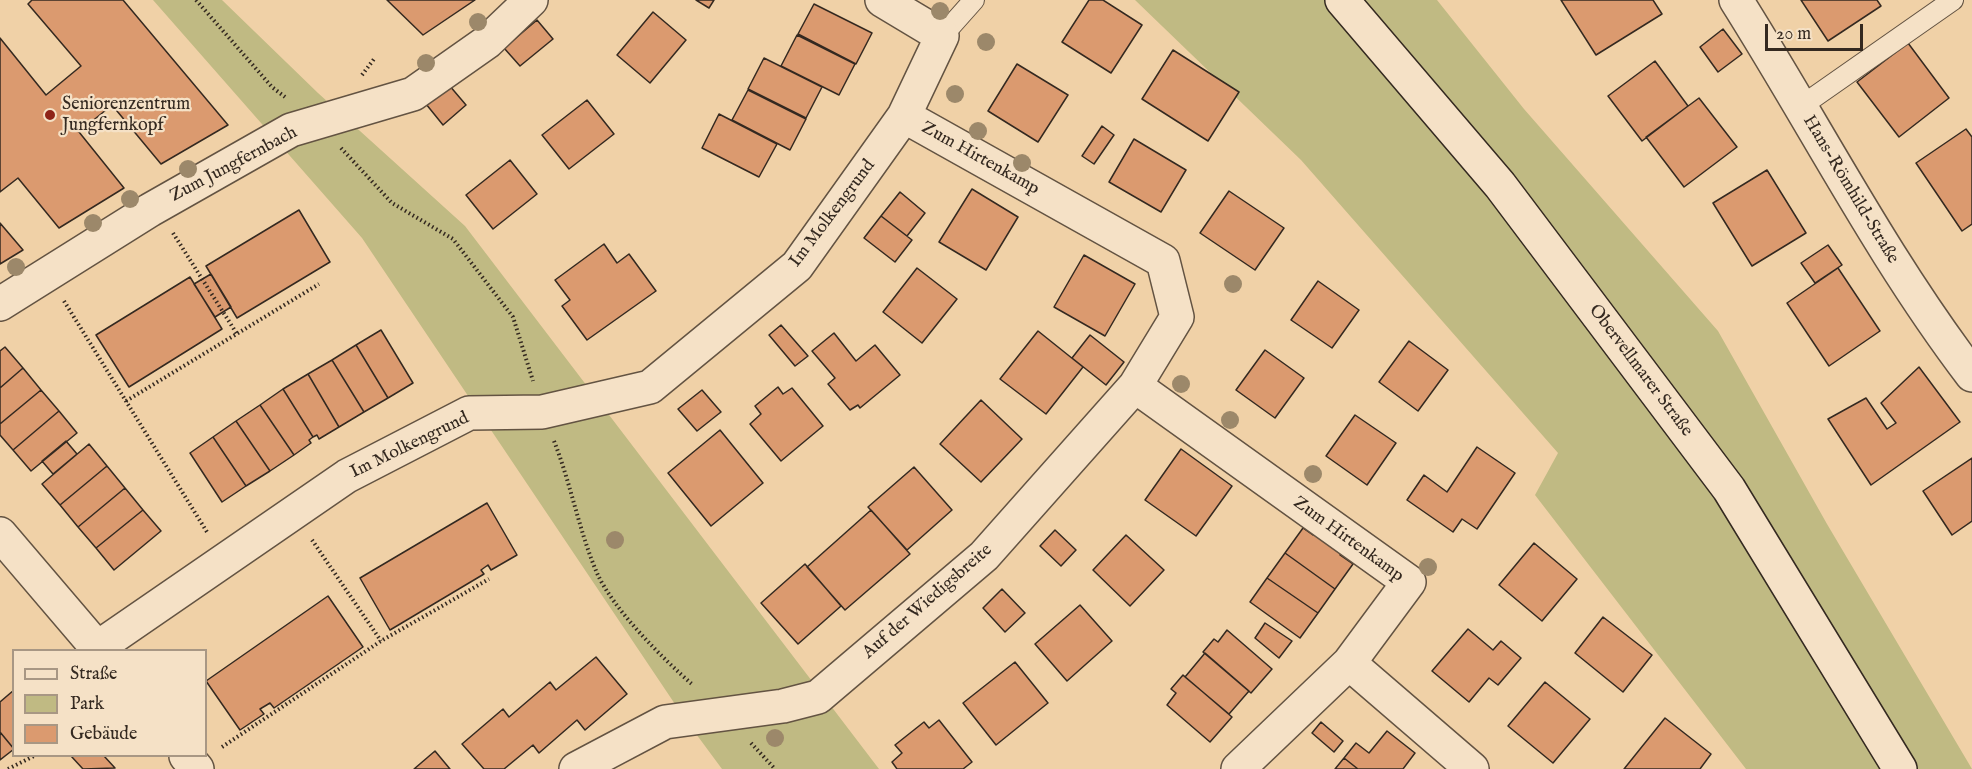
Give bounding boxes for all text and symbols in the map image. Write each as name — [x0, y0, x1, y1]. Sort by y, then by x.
scale bar — [1768, 12, 1866, 50]
text: 20 m — [1776, 23, 1811, 46]
place label: Seniorenzentrum Jungfernkopf — [62, 94, 190, 136]
marker: Seniorenzentrum Jungfernkopf — [43, 108, 57, 122]
street label: Hans-Römhild-Straße — [1797, 112, 1903, 268]
street label: Zum Hirtenkamp — [917, 118, 1043, 200]
street label: Zum Jungfernbach — [167, 122, 301, 208]
street label: Im Molkengrund — [786, 156, 880, 272]
street label: Obervellmarer Straße — [1583, 301, 1697, 441]
street label: Im Molkengrund — [347, 408, 473, 484]
street label: Zum Hirtenkamp — [1288, 493, 1408, 587]
street label: Auf der Wiedigsbreite — [859, 540, 997, 664]
legend — [12, 649, 207, 757]
text: Straße — [70, 663, 117, 686]
text: Park — [70, 693, 104, 716]
text: Gebäude — [70, 723, 137, 746]

